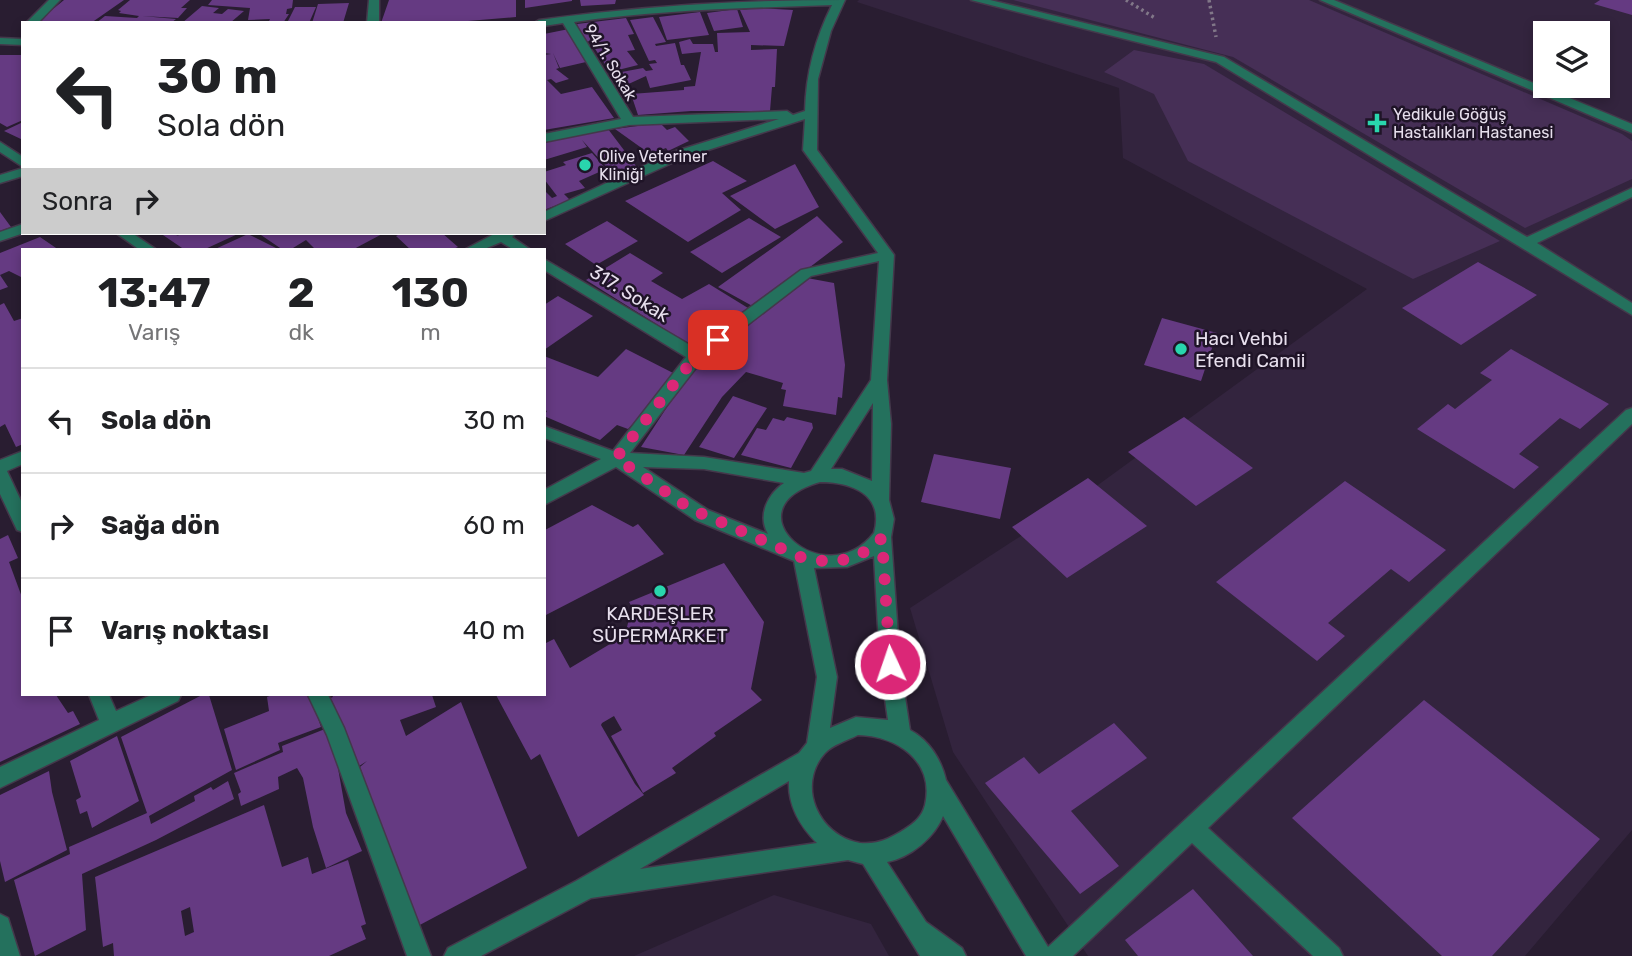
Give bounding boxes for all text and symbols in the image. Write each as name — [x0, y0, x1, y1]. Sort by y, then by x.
street label: 94/1. Sokak — [580, 21, 641, 105]
map controls — [1533, 21, 1610, 98]
button: layers — [1533, 21, 1610, 98]
text: 30 m — [157, 47, 278, 105]
icon: left — [42, 49, 133, 140]
place label: Yedikule Göğüş Hastalıkları Hastanesi — [1393, 105, 1553, 142]
text: Sola dön — [157, 106, 285, 144]
marker: Yedikule Göğüş Hastalıkları Hastanesi — [1367, 113, 1387, 133]
place label: Olive Veteriner Kliniği — [599, 147, 707, 184]
marker: Olive Veteriner Kliniği — [577, 157, 593, 173]
icon: right — [127, 182, 165, 220]
text: Sonra — [42, 186, 113, 217]
street label: 317. Sokak — [586, 260, 674, 327]
text: 13:47 — [98, 268, 211, 318]
text: 2 — [288, 268, 315, 318]
text: 130 — [392, 268, 469, 318]
pin — [688, 310, 748, 370]
text: Varış — [128, 318, 181, 346]
text: dk — [288, 318, 314, 346]
text: m — [420, 318, 441, 346]
icon: arrive — [699, 321, 737, 359]
place label: Hacı Vehbi Efendi Camii — [1195, 327, 1305, 372]
marker: Hacı Vehbi Efendi Camii — [1173, 341, 1189, 357]
icon: left — [42, 402, 80, 440]
text: Sola dön — [101, 405, 211, 436]
text: 30 m — [463, 405, 525, 436]
icon: right — [42, 507, 80, 545]
text: Sağa dön — [101, 510, 220, 541]
text: 60 m — [463, 510, 525, 541]
marker: KARDEŞLER SÜPERMARKET — [652, 583, 668, 599]
place label: KARDEŞLER SÜPERMARKET — [592, 602, 728, 647]
icon: arrive — [42, 612, 80, 650]
text: Varış noktası — [101, 615, 269, 646]
text: 40 m — [463, 615, 525, 646]
position arrow — [853, 627, 927, 701]

